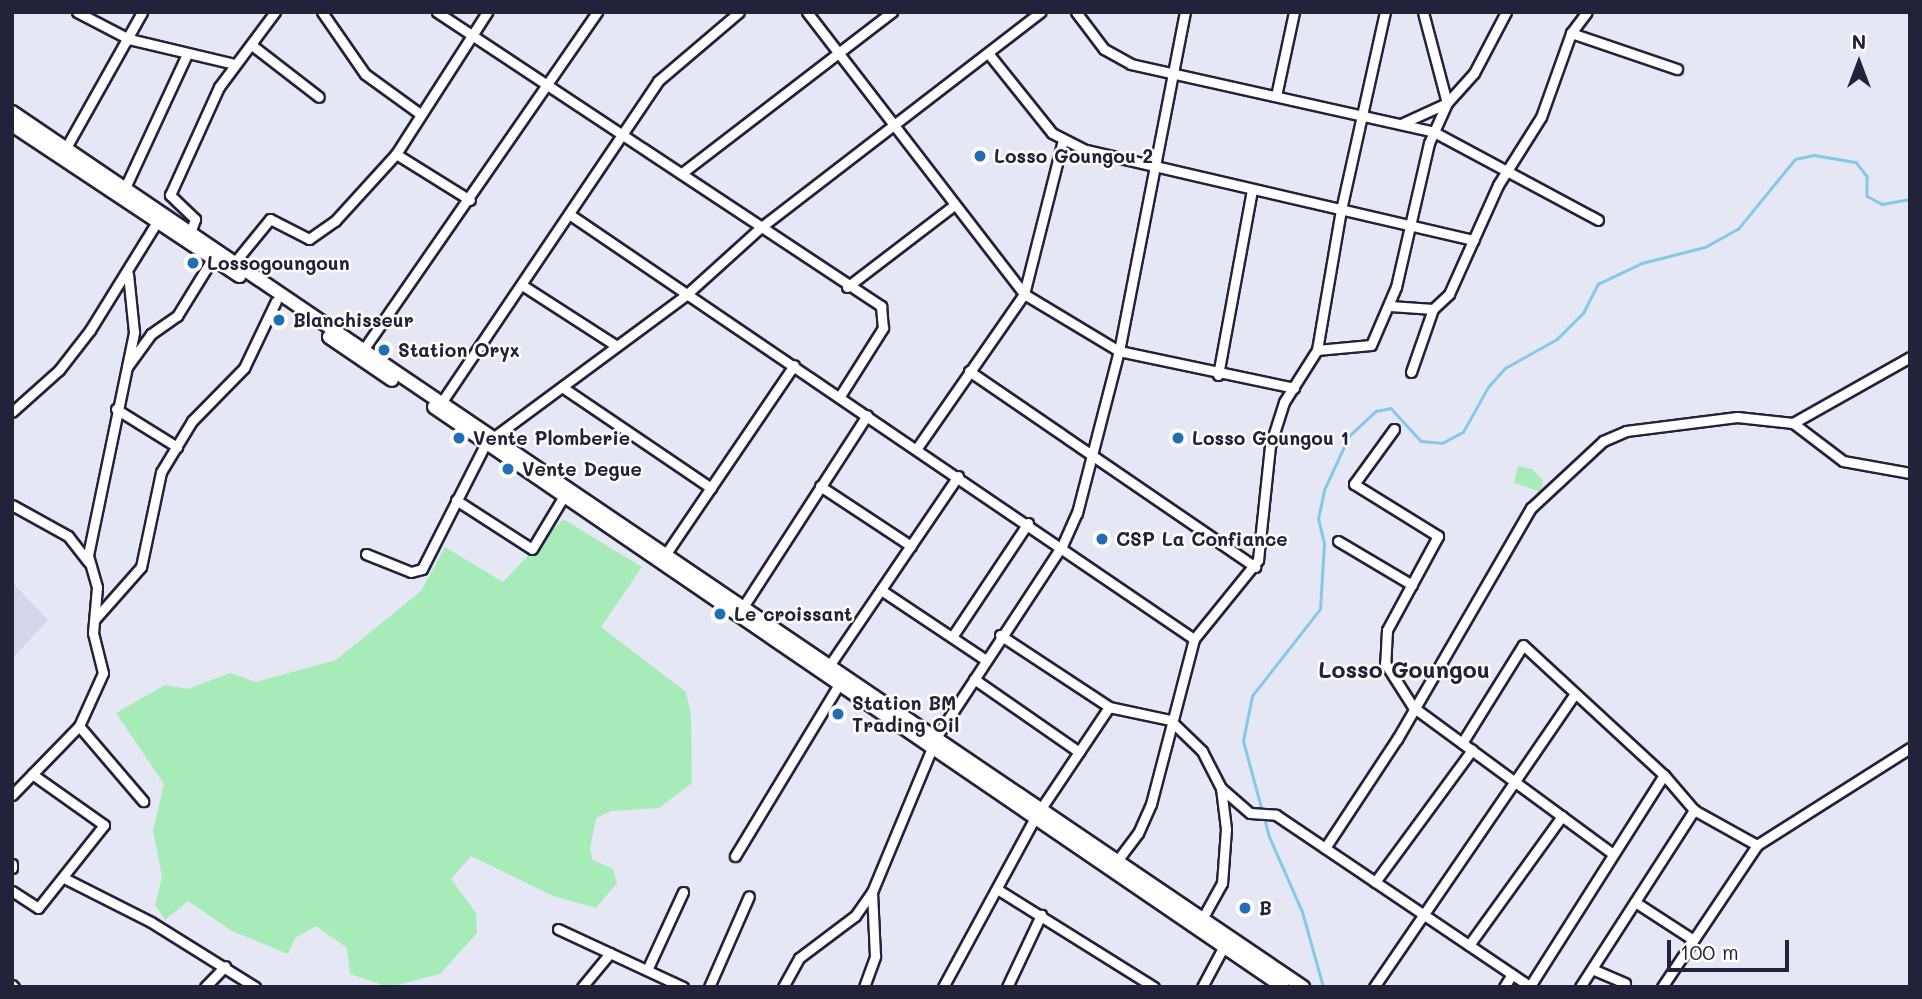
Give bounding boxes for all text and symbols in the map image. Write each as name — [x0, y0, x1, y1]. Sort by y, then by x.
north arrow — [1824, 28, 1894, 98]
text: N — [1852, 29, 1866, 54]
place label: Losso Goungou 2 — [994, 145, 1153, 167]
marker: Losso Goungou 2 — [972, 148, 988, 164]
place label: Lossogoungoun — [207, 252, 350, 274]
marker: Lossogoungoun — [185, 255, 201, 271]
place label: Blanchisseur — [293, 309, 414, 331]
marker: Blanchisseur — [271, 312, 287, 328]
place label: Station Oryx — [398, 339, 520, 361]
marker: Station Oryx — [376, 342, 392, 358]
place label: Vente Plomberie — [473, 427, 630, 449]
place label: Losso Goungou 1 — [1192, 427, 1349, 449]
marker: Vente Plomberie — [451, 430, 467, 446]
marker: Losso Goungou 1 — [1170, 430, 1186, 446]
place label: Vente Degue — [522, 458, 642, 480]
marker: Vente Degue — [500, 461, 516, 477]
place label: CSP La Confiance — [1116, 528, 1288, 550]
marker: CSP La Confiance — [1094, 531, 1110, 547]
place label: Le croissant — [734, 603, 853, 625]
marker: Le croissant — [712, 606, 728, 622]
district label: Losso Goungou — [1318, 655, 1490, 683]
place label: Station BM Trading Oil — [852, 692, 959, 736]
marker: Station BM Trading Oil — [830, 706, 846, 722]
place label: B — [1259, 897, 1272, 919]
marker: B — [1237, 900, 1253, 916]
scale bar — [1670, 926, 1792, 970]
text: 100 m — [1680, 938, 1739, 965]

